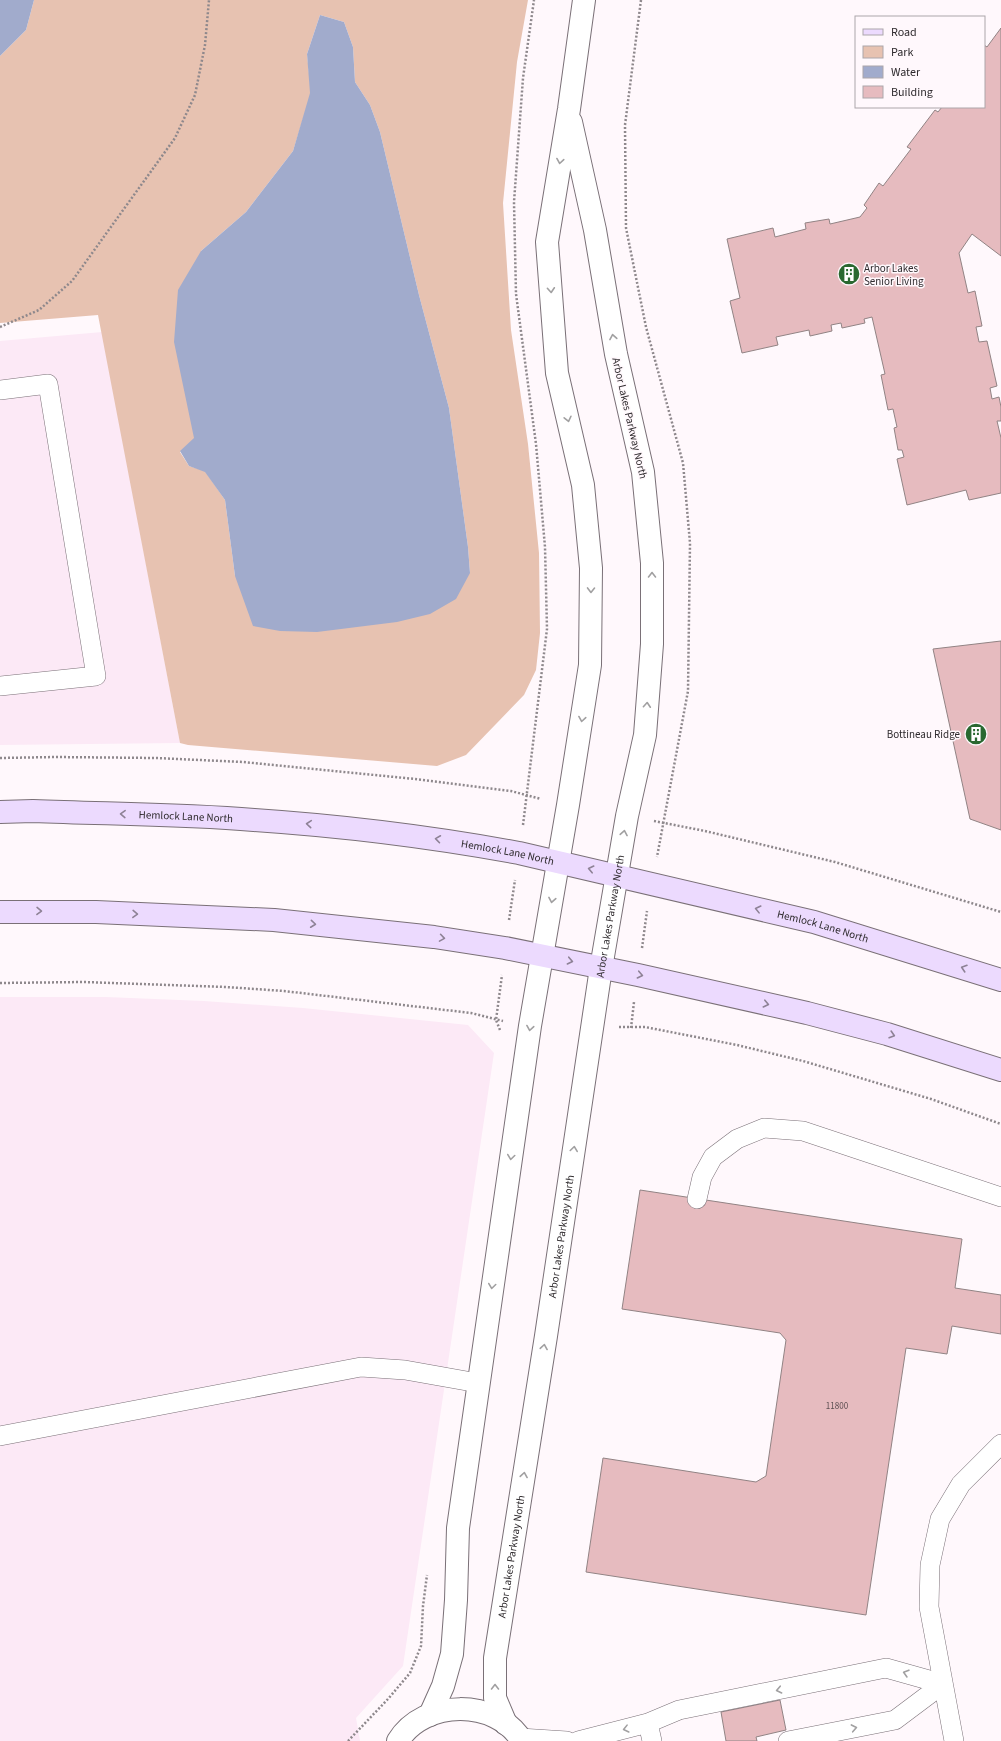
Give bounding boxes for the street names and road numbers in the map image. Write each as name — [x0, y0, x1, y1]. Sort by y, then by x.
street label: Arbor Lakes Parkway North — [608, 356, 651, 480]
street label: Hemlock Lane North — [138, 807, 234, 826]
street label: Hemlock Lane North — [460, 836, 556, 869]
street label: Arbor Lakes Parkway North — [593, 854, 628, 979]
street label: Hemlock Lane North — [776, 907, 870, 946]
street label: Arbor Lakes Parkway North — [545, 1174, 578, 1299]
street label: Arbor Lakes Parkway North — [494, 1494, 529, 1619]

